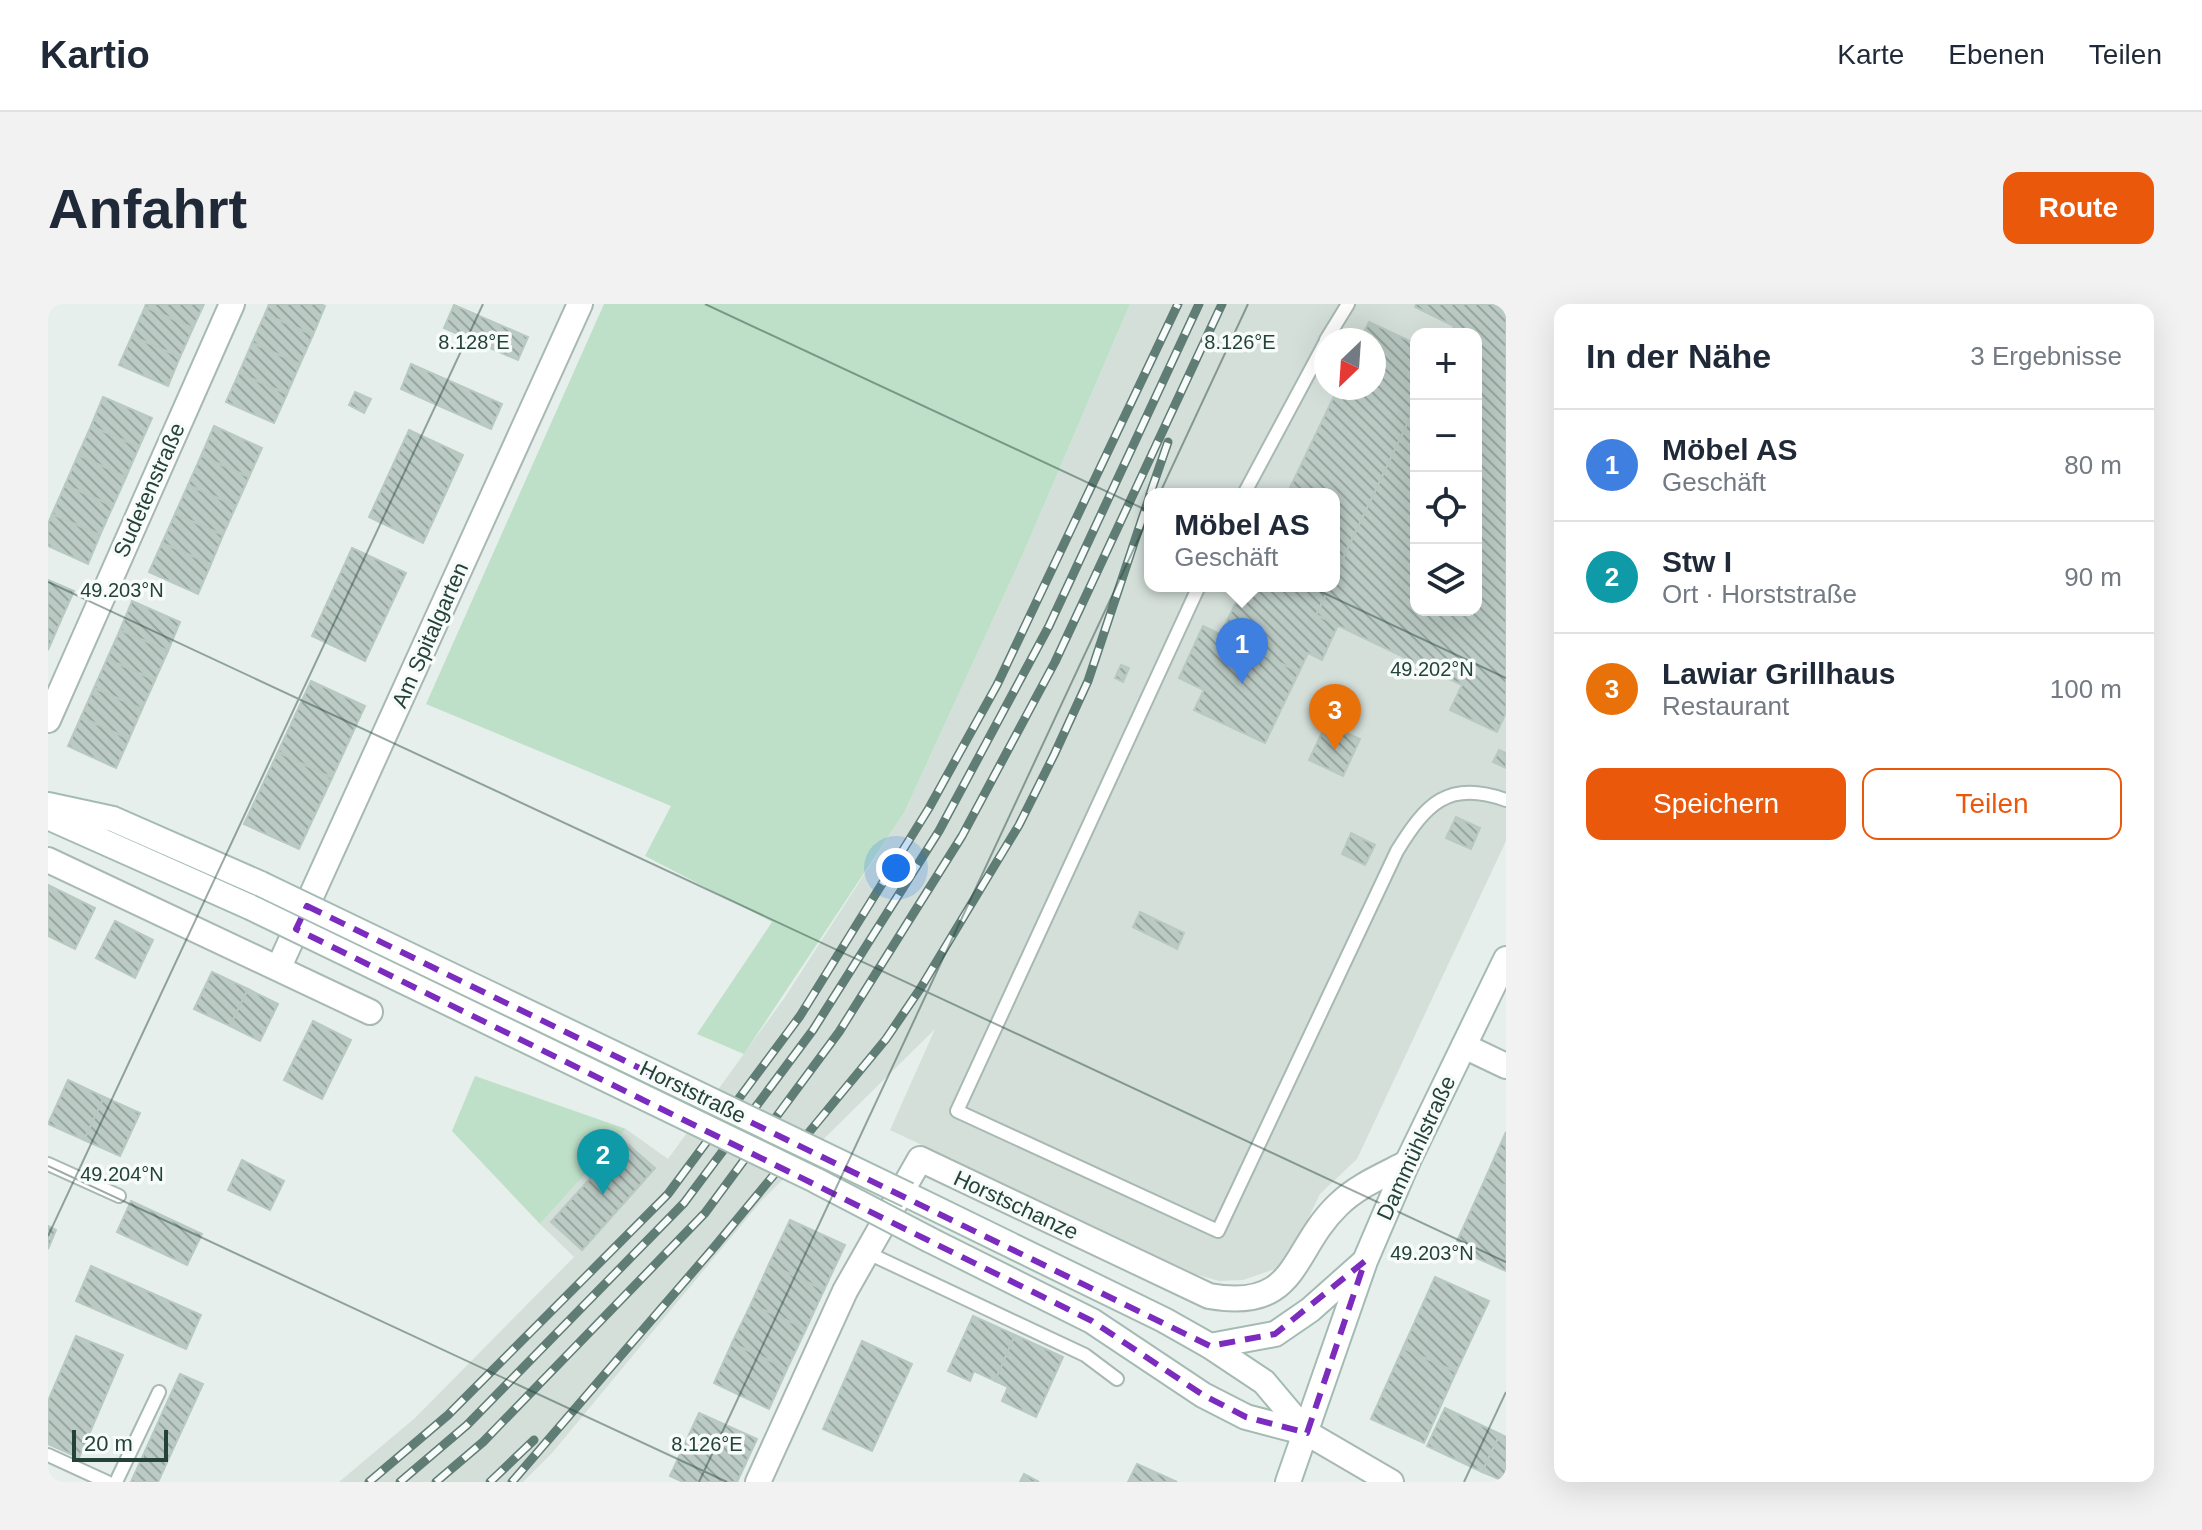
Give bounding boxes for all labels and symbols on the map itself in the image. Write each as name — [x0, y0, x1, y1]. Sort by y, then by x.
north arrow — [1314, 328, 1386, 400]
text: 8.128°E — [438, 331, 510, 353]
text: 8.126°E — [1204, 331, 1276, 353]
street label: Sudetenstraße — [108, 419, 190, 561]
street label: Am Spitalgarten — [387, 558, 473, 712]
text: 49.203°N — [80, 579, 164, 601]
pin: 1 — [1216, 618, 1268, 684]
text: 49.202°N — [1390, 658, 1474, 680]
pin: 3 — [1309, 684, 1361, 750]
your location — [876, 848, 916, 888]
street label: Horststraße — [636, 1056, 750, 1128]
street label: Dammühlstraße — [1372, 1072, 1460, 1224]
pin: 2 — [577, 1129, 629, 1195]
text: 49.204°N — [80, 1163, 164, 1185]
street label: Horstschanze — [950, 1165, 1082, 1245]
text: 49.203°N — [1390, 1242, 1474, 1264]
scale bar — [72, 1426, 168, 1462]
text: 8.126°E — [671, 1433, 743, 1455]

